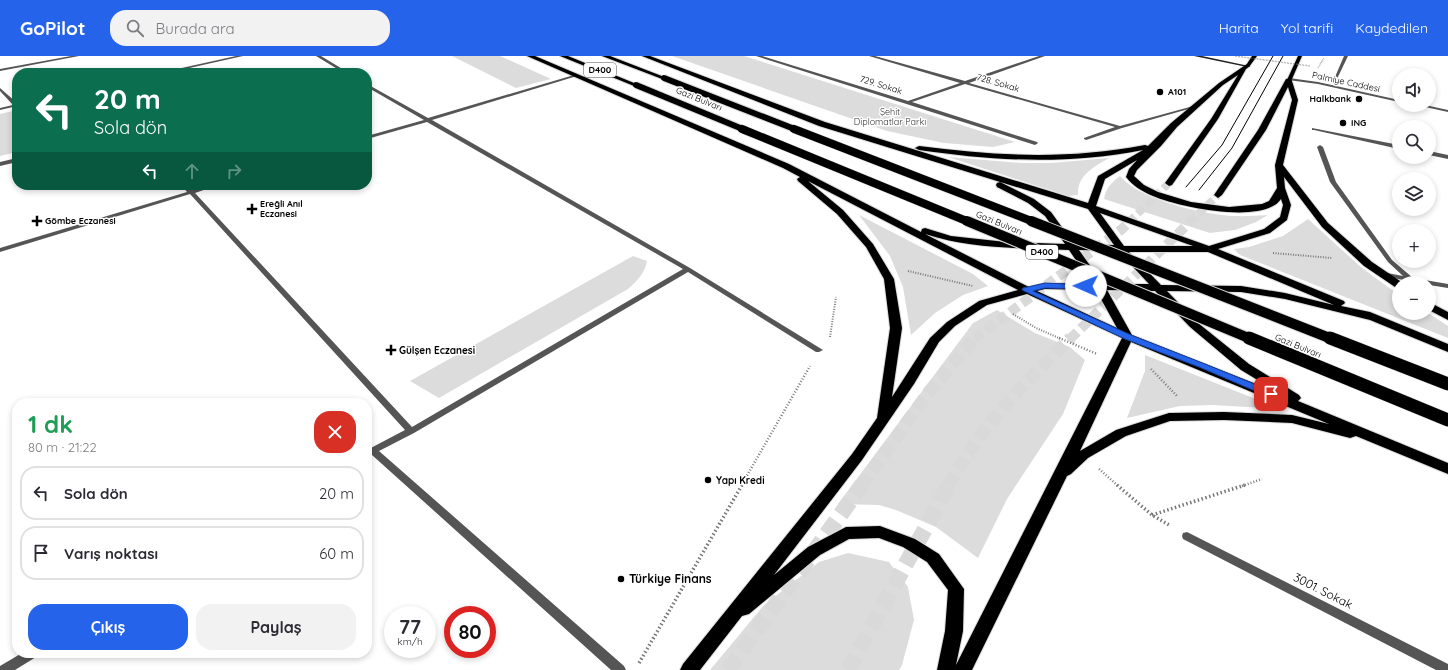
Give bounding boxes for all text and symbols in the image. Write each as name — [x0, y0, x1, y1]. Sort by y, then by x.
search box — [110, 10, 390, 46]
text: GoPilot — [20, 16, 86, 40]
icon: search — [124, 17, 146, 39]
text: Burada ara — [156, 19, 235, 38]
text: Harita — [1219, 19, 1259, 37]
text: Yol tarifi — [1281, 19, 1333, 37]
text: Kaydedilen — [1355, 19, 1428, 37]
road number: D400 — [584, 63, 616, 77]
map controls — [1392, 68, 1436, 320]
button: sound — [1392, 68, 1436, 112]
street label: Palmiye Caddesi — [1311, 69, 1381, 94]
street label: 728. Sokak — [975, 71, 1021, 94]
street label: 729. Sokak — [859, 73, 904, 96]
text: 20 m — [94, 81, 161, 116]
icon: left — [28, 84, 80, 136]
street label: Gazi Bulvarı — [674, 84, 724, 113]
place label: A101 — [1168, 86, 1186, 97]
marker: A101 — [1155, 87, 1165, 97]
place label: Halkbank — [1310, 93, 1351, 104]
marker: Halkbank — [1354, 94, 1364, 104]
park label: Şehit Diplomatlar Parkı — [854, 106, 926, 127]
text: Sola dön — [94, 116, 167, 139]
place label: ING — [1351, 117, 1366, 128]
marker: ING — [1338, 118, 1348, 128]
button: search — [1392, 120, 1436, 164]
icon: left — [139, 160, 161, 182]
icon: ahead — [181, 160, 203, 182]
icon: right — [223, 160, 245, 182]
button: layers — [1392, 172, 1436, 216]
place label: Ereğli Anıl Eczanesi — [260, 198, 303, 219]
marker: Ereğli Anıl Eczanesi — [247, 204, 257, 214]
street label: Gazi Bulvarı — [974, 208, 1024, 237]
place label: Gömbe Eczanesi — [45, 215, 116, 226]
marker: Gömbe Eczanesi — [32, 216, 42, 226]
button: + — [1392, 224, 1436, 268]
road number: D400 — [1026, 245, 1058, 259]
position arrow — [1065, 265, 1107, 307]
button: − — [1392, 276, 1436, 320]
street label: Gazi Bulvarı — [1273, 331, 1323, 360]
place label: Gülşen Eczanesi — [399, 344, 475, 357]
marker: Gülşen Eczanesi — [386, 345, 396, 355]
pin — [1254, 377, 1288, 411]
icon: arrive — [1260, 383, 1282, 405]
text: 1 dk — [28, 409, 73, 439]
button: close — [314, 411, 356, 453]
text: 80 m · 21:22 — [28, 439, 97, 455]
place label: Yapı Kredi — [716, 474, 765, 487]
marker: Yapı Kredi — [703, 475, 713, 485]
icon: left — [30, 482, 52, 504]
text: Sola dön — [64, 484, 128, 503]
text: 20 m — [319, 484, 354, 503]
icon: arrive — [30, 542, 52, 564]
text: Varış noktası — [64, 544, 158, 563]
text: 60 m — [319, 544, 354, 563]
street label: 3001. Sokak — [1291, 569, 1355, 612]
place label: Türkiye Finans — [629, 571, 712, 586]
marker: Türkiye Finans — [616, 574, 626, 584]
button: Çıkış — [28, 604, 188, 650]
button: Paylaş — [196, 604, 356, 650]
speed limit sign: 80 — [444, 606, 496, 658]
text: 77 — [399, 614, 421, 639]
text: km/h — [397, 635, 423, 648]

